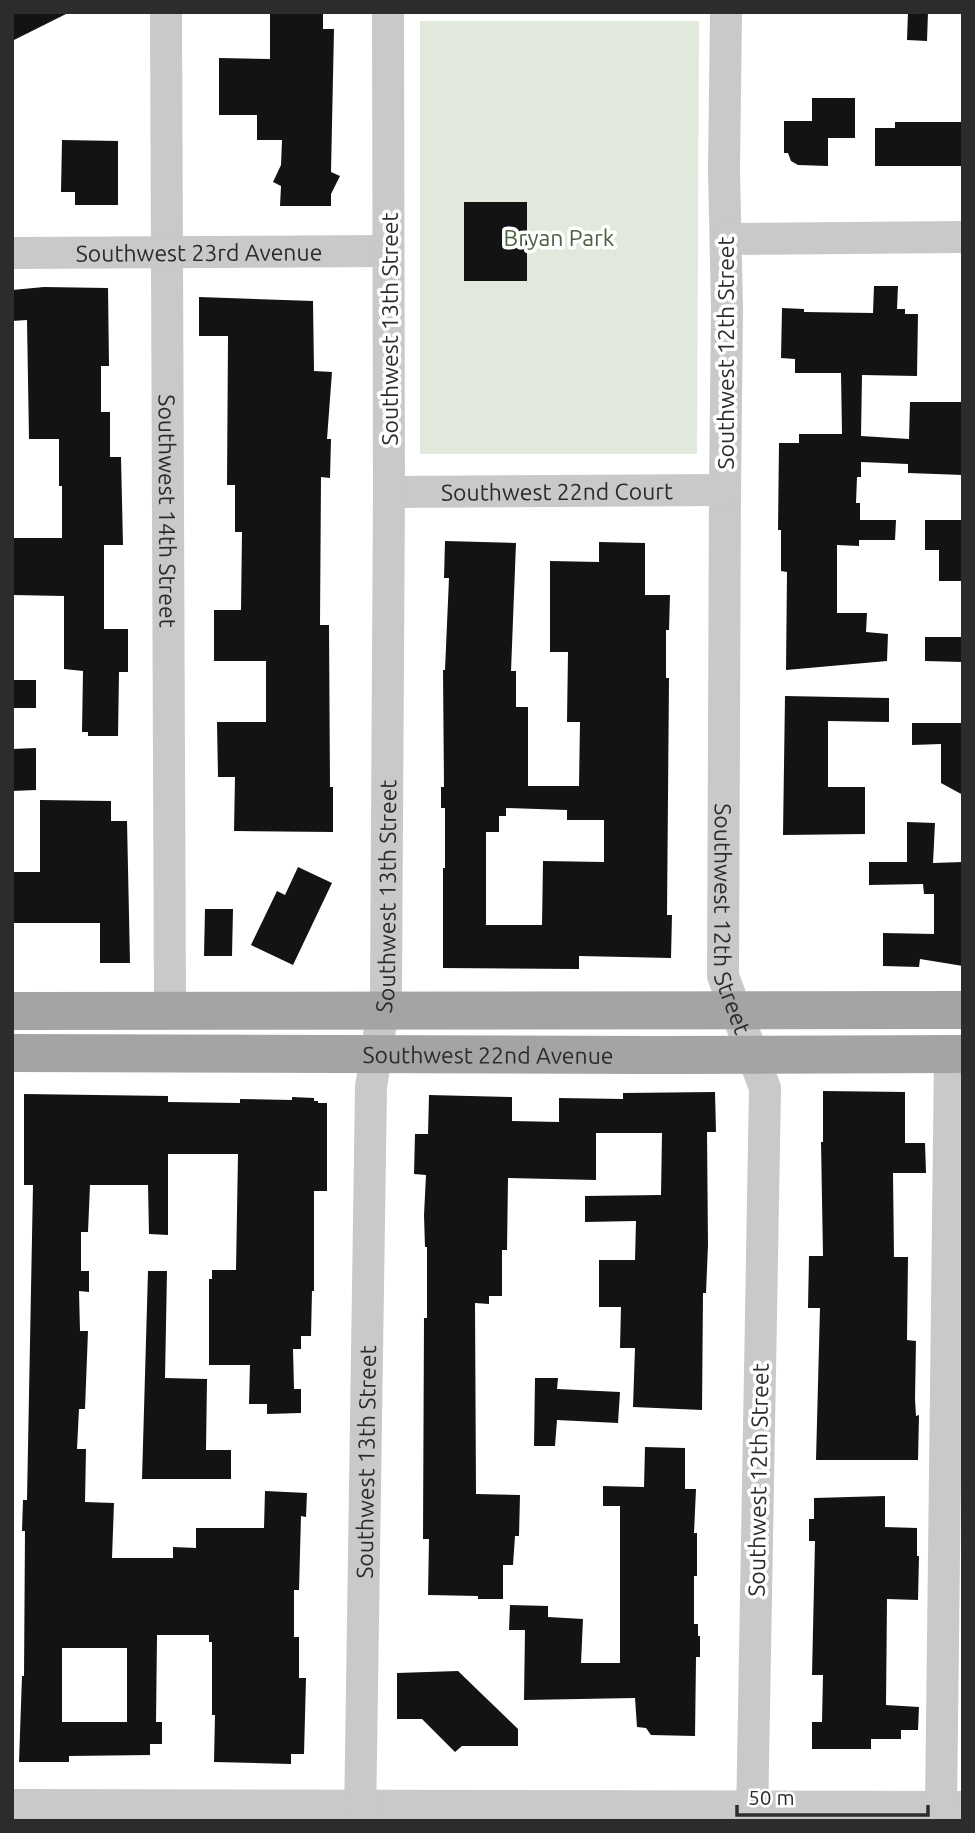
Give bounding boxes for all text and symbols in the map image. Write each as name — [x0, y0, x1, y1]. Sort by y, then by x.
street label: Southwest 13th Street — [377, 212, 402, 446]
park label: Bryan Park — [504, 225, 615, 250]
street label: Southwest 12th Street — [713, 236, 738, 470]
street label: Southwest 23rd Avenue — [76, 239, 322, 265]
street label: Southwest 14th Street — [155, 394, 181, 628]
street label: Southwest 22nd Court — [441, 478, 673, 504]
street label: Southwest 13th Street — [370, 779, 400, 1015]
street label: Southwest 12th Street — [710, 803, 756, 1037]
street label: Southwest 22nd Avenue — [362, 1042, 614, 1067]
street label: Southwest 13th Street — [351, 1345, 380, 1579]
street label: Southwest 12th Street — [743, 1363, 773, 1597]
scale bar — [737, 1773, 928, 1817]
text: 50 m — [748, 1785, 795, 1809]

